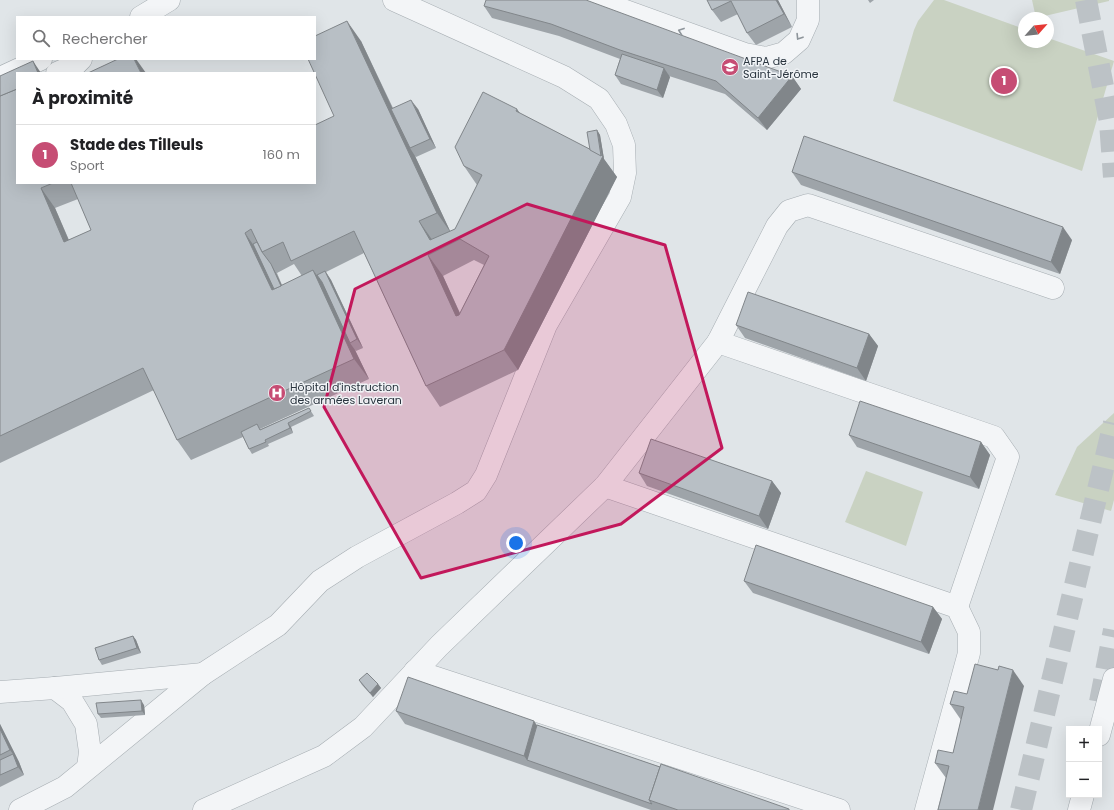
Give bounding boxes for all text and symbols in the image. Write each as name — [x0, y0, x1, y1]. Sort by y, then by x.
north arrow — [1018, 12, 1054, 48]
search box — [16, 16, 316, 60]
icon: search — [30, 27, 52, 49]
one-way arrow — [678, 27, 685, 36]
text: Rechercher — [62, 28, 148, 49]
one-way arrow — [796, 33, 804, 40]
place label: AFPA de Saint-Jérôme — [743, 53, 819, 82]
school or university icon: AFPA de Saint-Jérôme — [720, 57, 740, 77]
pin: 1 — [991, 66, 1017, 96]
text: À proximité — [32, 86, 133, 110]
text: Stade des Tilleuls — [70, 134, 203, 155]
text: 1 — [43, 145, 47, 164]
text: 160 m — [263, 145, 300, 164]
text: Sport — [70, 156, 104, 175]
place label: Hôpital d'instruction des armées Laveran — [290, 379, 402, 408]
hospital icon: Hôpital d'instruction des armées Laveran — [267, 383, 287, 403]
your location — [506, 533, 526, 553]
map controls — [1066, 726, 1102, 798]
button: + — [1066, 726, 1102, 762]
button: − — [1066, 762, 1102, 798]

